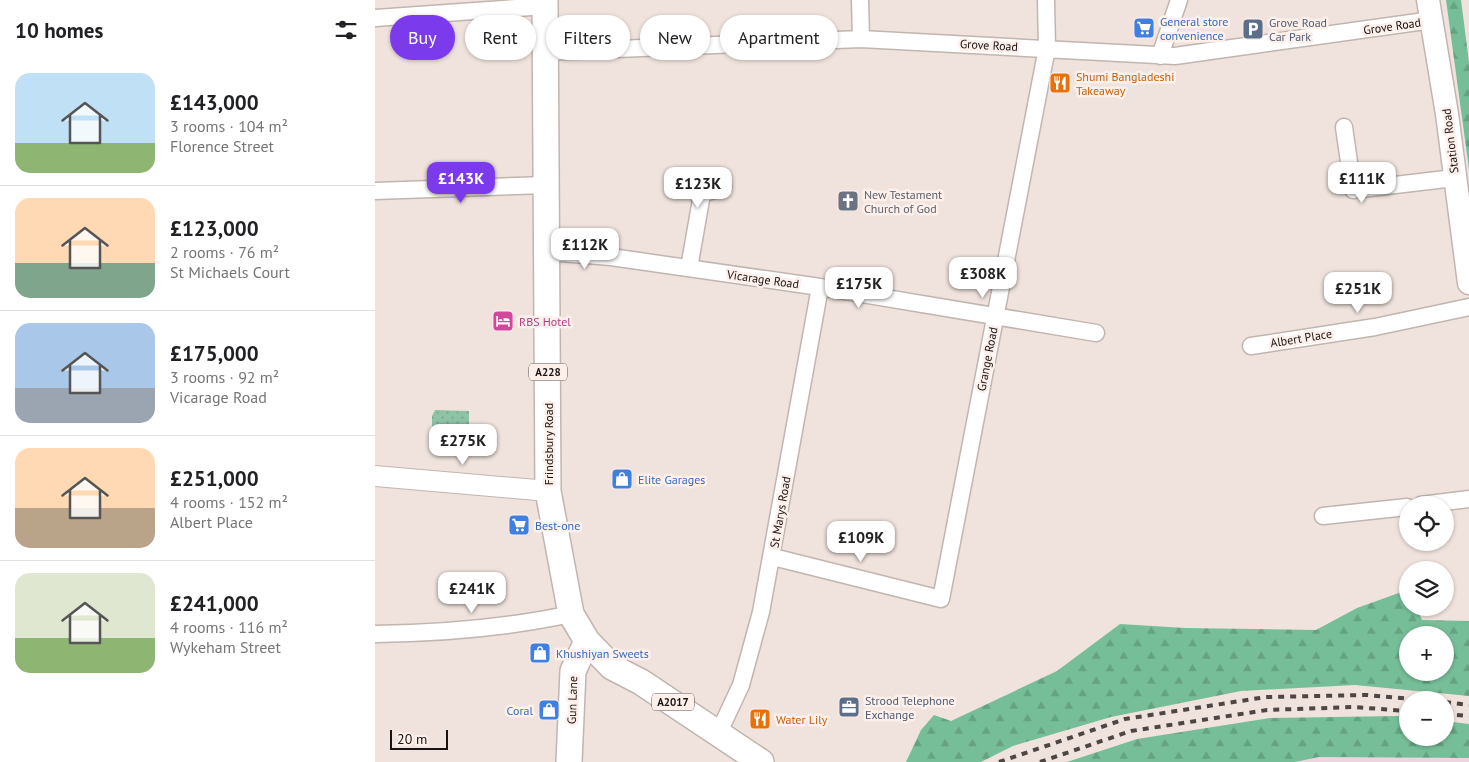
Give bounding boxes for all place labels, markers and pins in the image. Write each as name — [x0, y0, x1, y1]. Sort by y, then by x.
place label: General store convenience — [1160, 14, 1228, 43]
place label: Grove Road Car Park — [1269, 15, 1327, 44]
supermarket icon: General store convenience — [1132, 16, 1156, 40]
parking icon: Grove Road Car Park — [1241, 17, 1265, 41]
place label: Shumi Bangladeshi Takeaway — [1076, 69, 1174, 98]
restaurant icon: Shumi Bangladeshi Takeaway — [1048, 71, 1072, 95]
pin: £143K — [426, 162, 496, 204]
pin: £111K — [1327, 162, 1397, 204]
pin: £123K — [663, 166, 733, 209]
place label: New Testament Church of God — [864, 187, 942, 216]
church icon: New Testament Church of God — [836, 189, 860, 213]
pin: £112K — [550, 228, 620, 270]
pin: £308K — [948, 256, 1018, 299]
pin: £175K — [824, 266, 894, 309]
pin: £251K — [1323, 272, 1393, 314]
hotel icon: RBS Hotel — [491, 309, 515, 333]
place label: RBS Hotel — [519, 314, 571, 329]
pin: £275K — [428, 424, 498, 466]
shop icon: Elite Garages — [610, 467, 634, 491]
place label: Elite Garages — [638, 472, 705, 487]
supermarket icon: Best-one — [507, 513, 531, 537]
place label: Best-one — [535, 518, 580, 533]
pin: £109K — [826, 520, 896, 563]
pin: £241K — [437, 572, 507, 614]
shop icon: Khushiyan Sweets — [528, 641, 552, 665]
place label: Khushiyan Sweets — [556, 646, 649, 661]
place label: Strood Telephone Exchange — [865, 693, 955, 722]
office icon: Strood Telephone Exchange — [837, 695, 861, 719]
shop icon: Coral — [537, 698, 561, 722]
place label: Coral — [507, 703, 533, 718]
restaurant icon: Water Lily — [748, 707, 772, 731]
place label: Water Lily — [776, 712, 828, 727]

